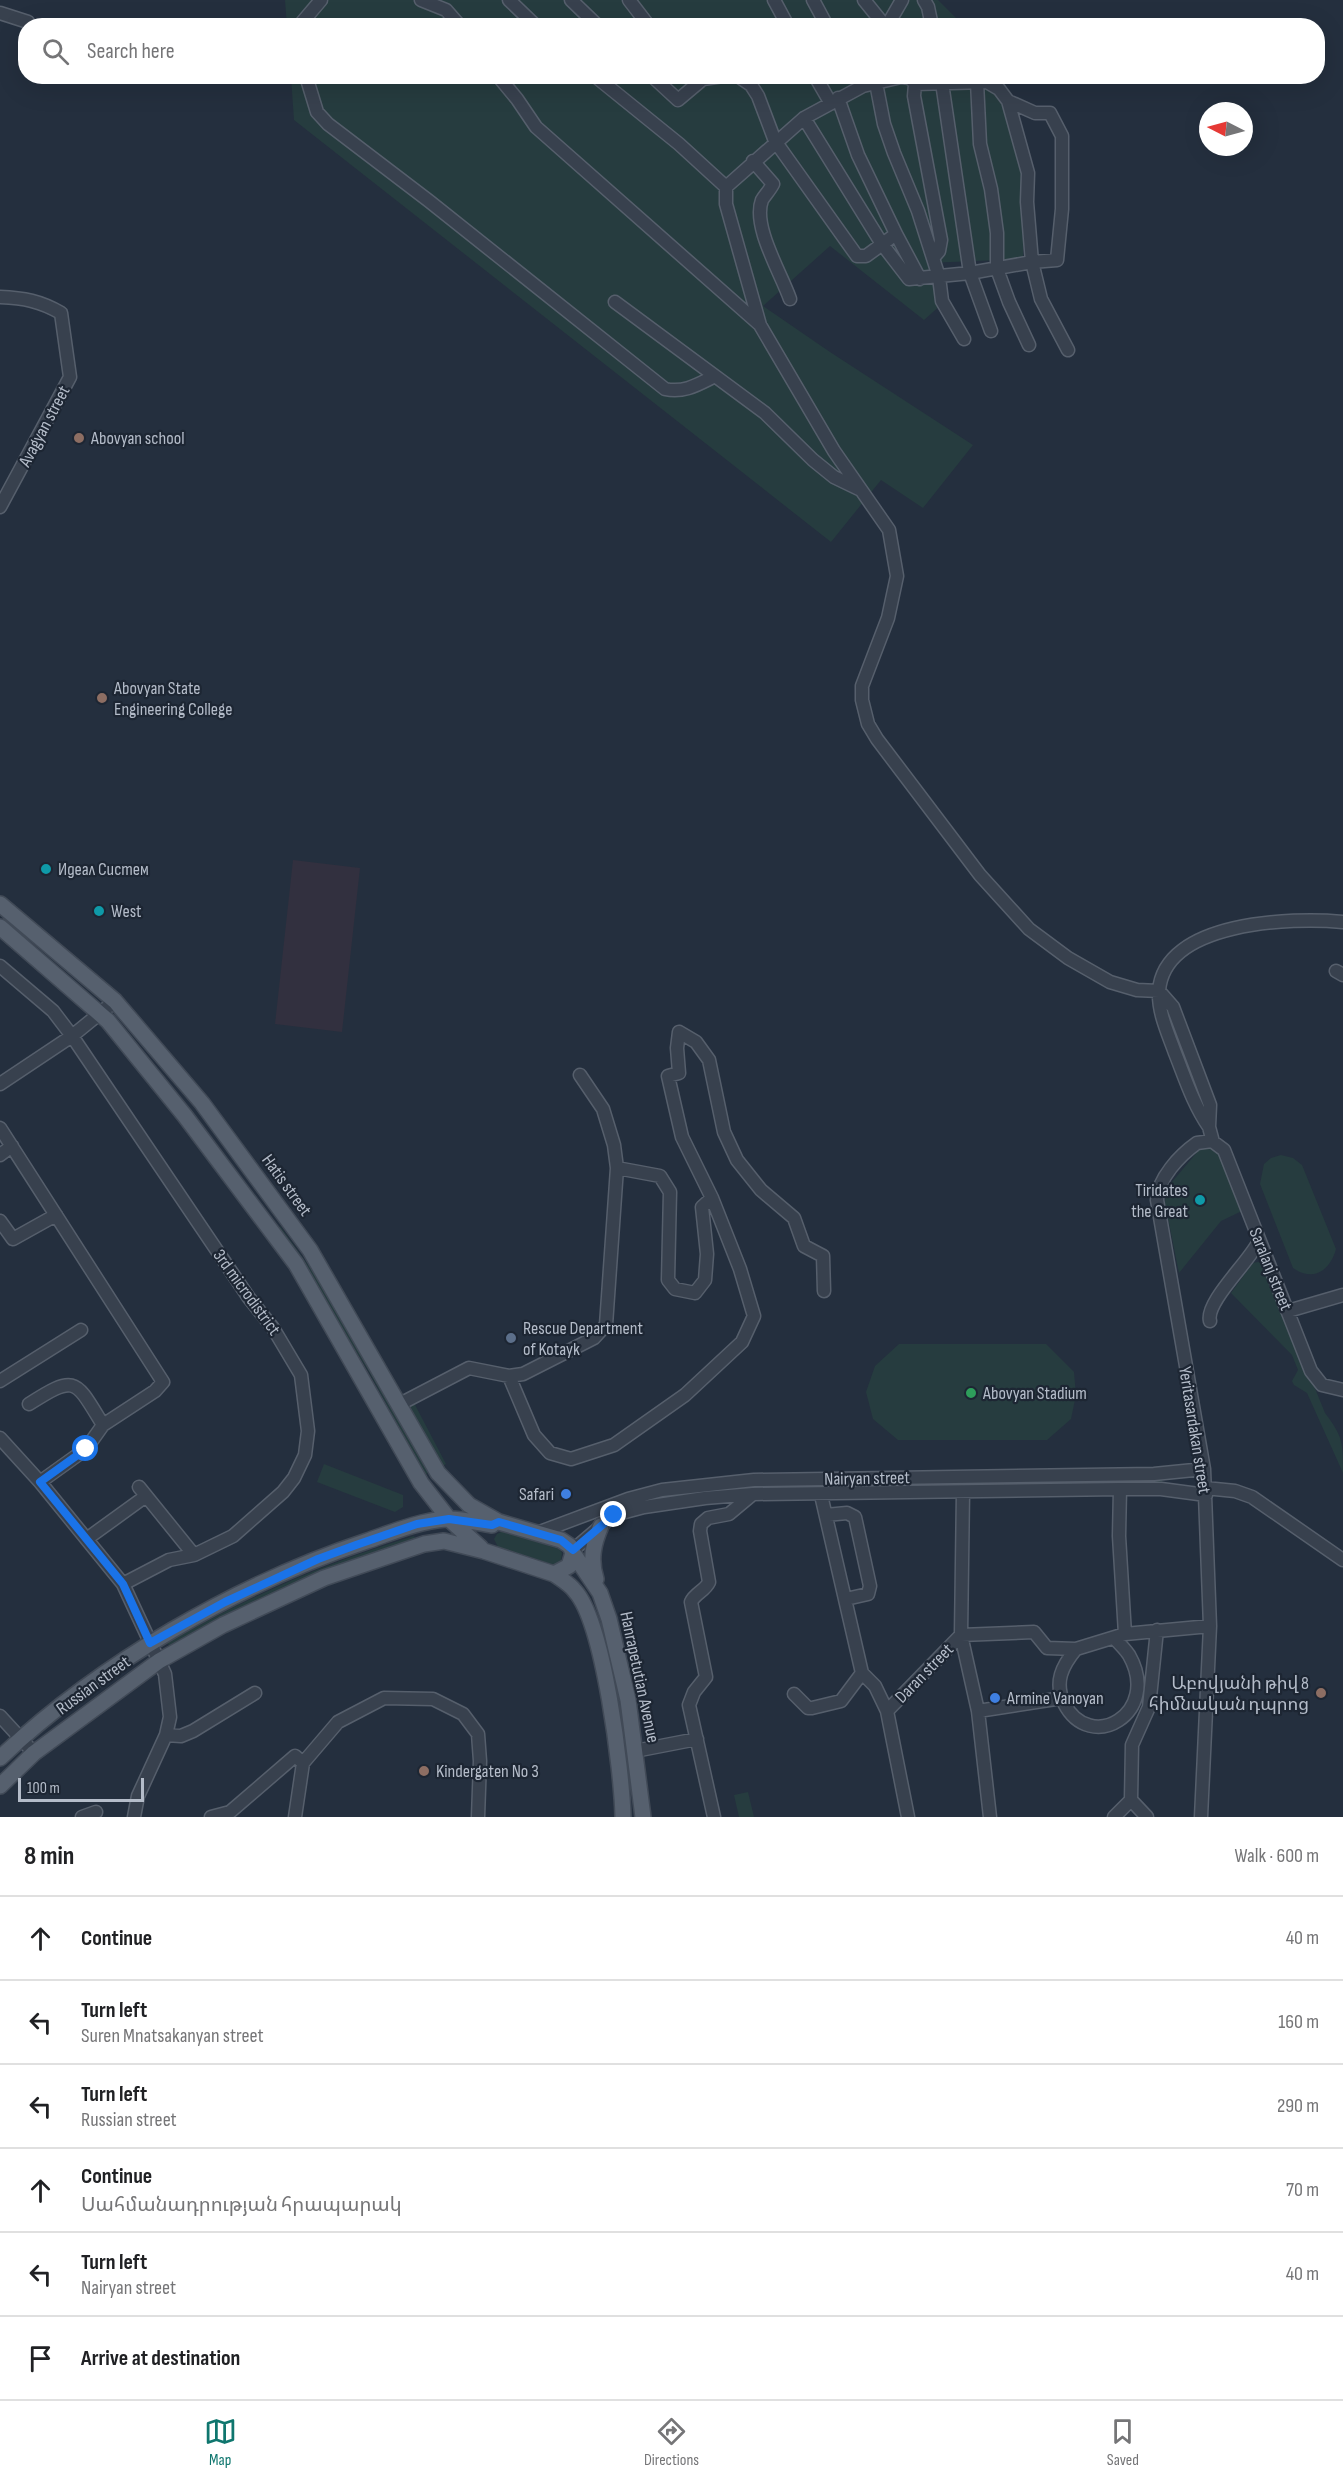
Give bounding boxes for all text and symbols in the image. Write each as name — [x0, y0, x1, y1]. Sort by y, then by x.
search box — [18, 18, 1325, 84]
icon: search — [39, 35, 72, 68]
text: Search here — [87, 38, 174, 65]
north arrow — [1199, 102, 1253, 156]
street label: Avagyan street — [14, 382, 75, 471]
place label: Abovyan school — [90, 428, 185, 449]
marker: Abovyan school — [72, 431, 86, 445]
place label: Abovyan State Engineering College — [113, 678, 232, 720]
marker: Abovyan State Engineering College — [95, 691, 109, 705]
place label: Идеал Систем — [58, 859, 149, 880]
marker: Идеал Систем — [39, 862, 53, 876]
place label: West — [111, 901, 142, 922]
marker: West — [92, 904, 106, 918]
street label: Hatis street — [257, 1150, 316, 1221]
place label: Tiridates the Great — [1131, 1180, 1189, 1222]
marker: Tiridates the Great — [1193, 1193, 1207, 1207]
street label: Saralanj street — [1244, 1225, 1297, 1314]
street label: 3rd microdistrict — [208, 1245, 285, 1340]
place label: Rescue Department of Kotayk — [523, 1318, 644, 1360]
marker: Rescue Department of Kotayk — [504, 1331, 518, 1345]
street label: Yeritasardakan street — [1174, 1365, 1215, 1496]
place label: Abovyan Stadium — [982, 1383, 1087, 1404]
marker: Abovyan Stadium — [964, 1386, 978, 1400]
route start — [72, 1435, 98, 1461]
street label: Nairyan street — [824, 1467, 911, 1490]
place label: Safari — [519, 1484, 554, 1505]
marker: Safari — [559, 1487, 573, 1501]
route end — [600, 1501, 626, 1527]
street label: Hanrapetutian Avenue — [615, 1610, 664, 1745]
street label: Daran street — [891, 1639, 958, 1708]
street label: Russian street — [52, 1651, 135, 1719]
place label: Աբովյանի թիվ 8 հիմնական դպրոց — [1149, 1673, 1309, 1715]
marker: Աբովյանի թիվ 8 հիմնական դպրոց — [1314, 1686, 1328, 1700]
place label: Armine Vanoyan — [1006, 1688, 1104, 1709]
marker: Armine Vanoyan — [988, 1691, 1002, 1705]
place label: Kindergaten No 3 — [436, 1761, 539, 1782]
marker: Kindergaten No 3 — [417, 1764, 431, 1778]
scale bar — [18, 1775, 144, 1802]
text: 100 m — [27, 1779, 60, 1798]
text: 8 min — [24, 1841, 74, 1872]
text: Walk · 600 m — [1235, 1844, 1319, 1868]
icon: ahead — [24, 1922, 57, 1955]
text: Continue — [81, 1925, 152, 1952]
text: 40 m — [1286, 1926, 1319, 1950]
text: Turn left — [81, 1997, 147, 2024]
icon: left — [24, 2006, 57, 2039]
text: 160 m — [1278, 2010, 1319, 2034]
text: Suren Mnatsakanyan street — [81, 2024, 264, 2048]
text: Turn left — [81, 2081, 147, 2108]
icon: left — [24, 2090, 57, 2123]
text: 290 m — [1277, 2094, 1319, 2118]
text: Russian street — [81, 2108, 177, 2132]
text: Continue — [81, 2163, 152, 2190]
icon: ahead — [24, 2174, 57, 2207]
text: 70 m — [1286, 2178, 1319, 2202]
text: Սահմանադրության հրապարակ — [81, 2193, 402, 2217]
text: Turn left — [81, 2249, 147, 2276]
icon: left — [24, 2258, 57, 2291]
text: 40 m — [1286, 2262, 1319, 2286]
text: Nairyan street — [81, 2276, 176, 2300]
icon: arrive — [24, 2342, 57, 2375]
text: Arrive at destination — [81, 2345, 240, 2372]
tab: Map — [204, 2415, 237, 2470]
tab: Directions — [644, 2415, 699, 2470]
tab: Saved — [1106, 2415, 1139, 2470]

